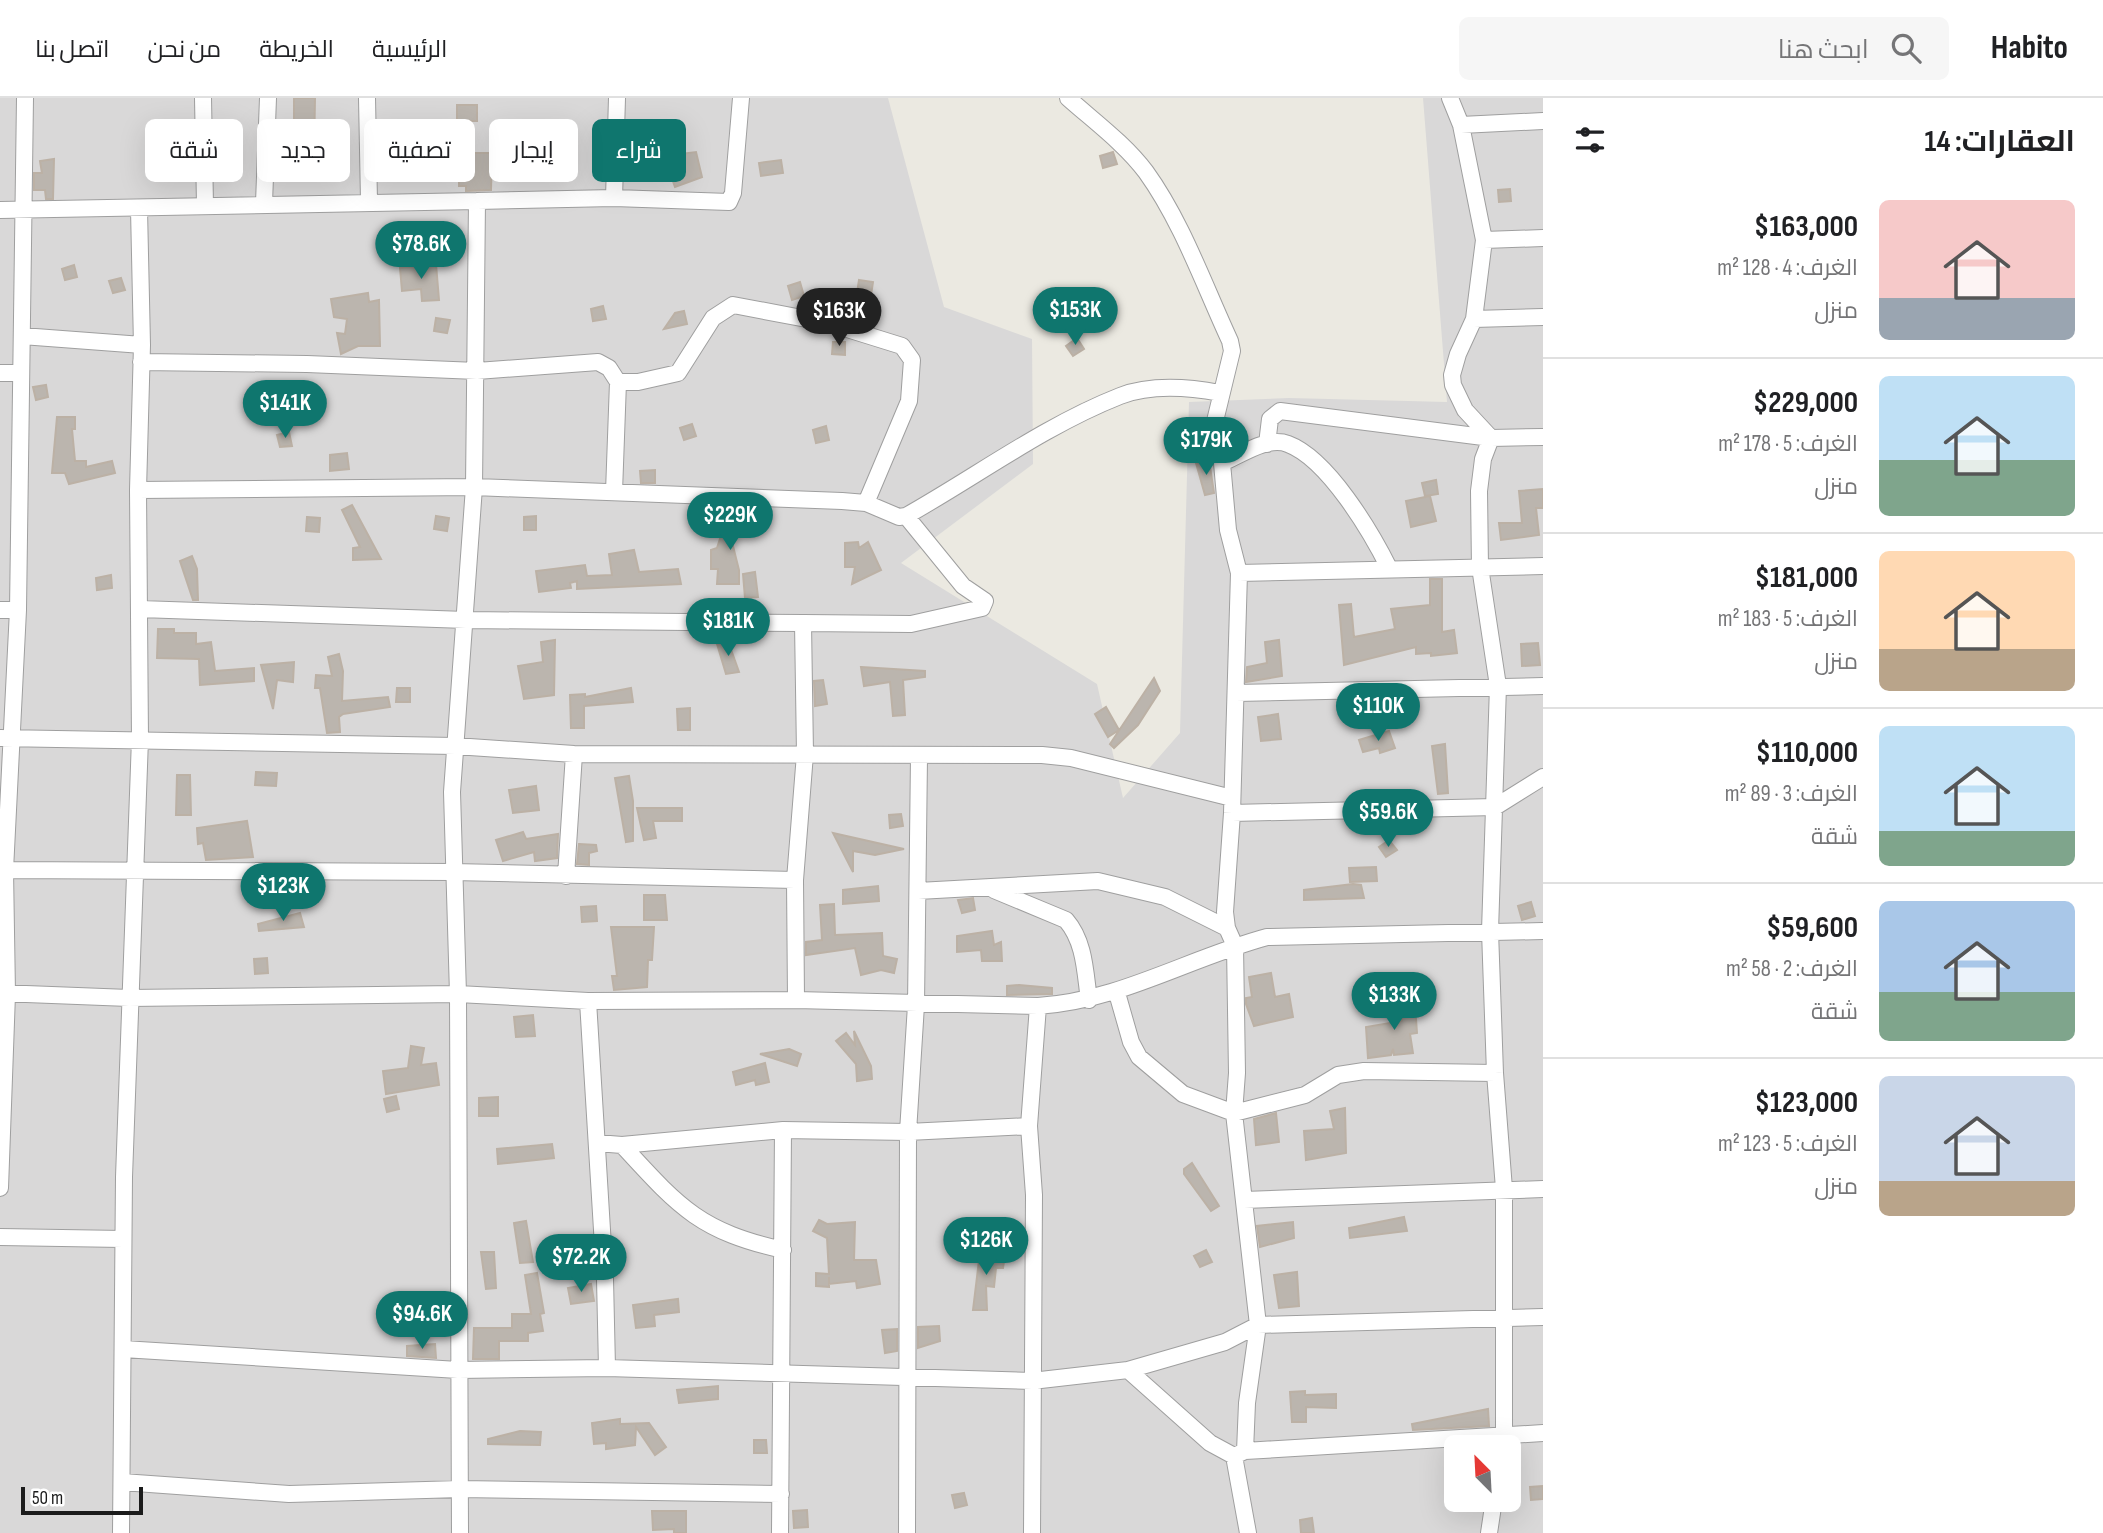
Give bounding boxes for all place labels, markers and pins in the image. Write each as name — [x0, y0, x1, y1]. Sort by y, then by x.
pin: $78.6K — [364, 222, 478, 281]
pin: $163K — [790, 288, 888, 348]
pin: $153K — [1026, 288, 1124, 347]
pin: $141K — [236, 380, 334, 440]
pin: $179K — [1157, 418, 1255, 477]
pin: $229K — [681, 492, 779, 552]
pin: $181K — [679, 598, 777, 658]
pin: $110K — [1329, 684, 1427, 743]
pin: $59.6K — [1331, 790, 1445, 849]
pin: $123K — [234, 864, 332, 923]
pin: $133K — [1345, 972, 1443, 1032]
pin: $126K — [937, 1218, 1035, 1277]
pin: $72.2K — [524, 1234, 638, 1294]
pin: $94.6K — [365, 1292, 479, 1351]

